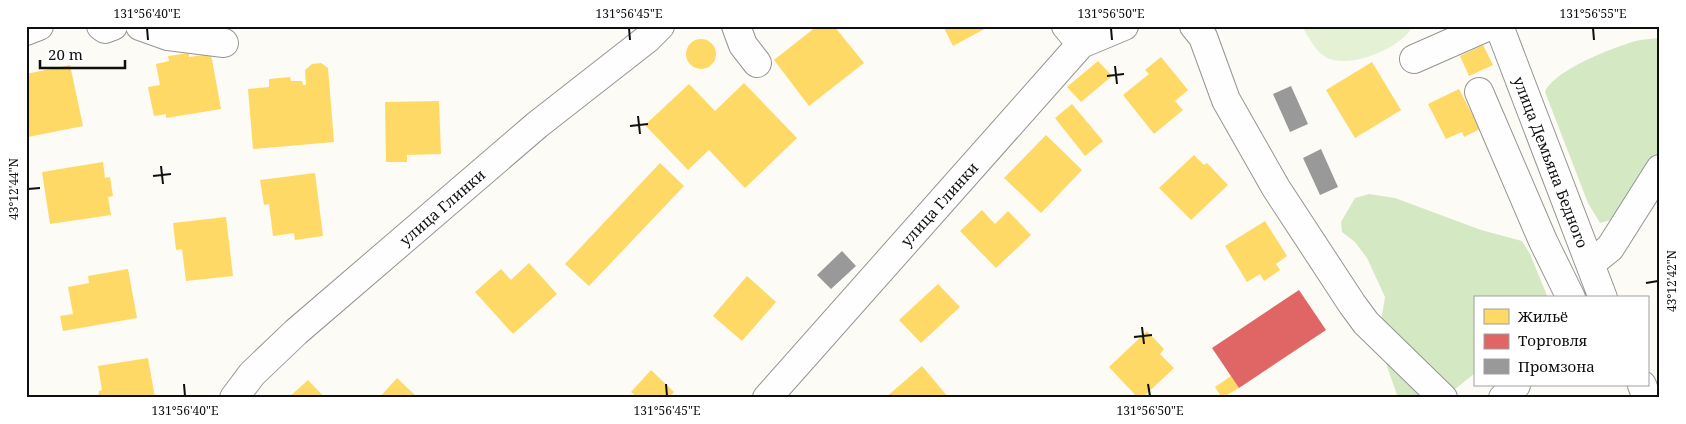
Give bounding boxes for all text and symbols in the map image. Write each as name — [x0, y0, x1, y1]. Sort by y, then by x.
text: 131°56'40"E — [114, 5, 180, 22]
text: 131°56'45"E — [596, 5, 662, 22]
text: 131°56'50"E — [1078, 5, 1144, 22]
text: 131°56'55"E — [1560, 5, 1626, 22]
scale bar — [40, 38, 125, 70]
text: 20 m — [48, 44, 83, 64]
street label: улица Демьяна Бедного — [1509, 73, 1593, 251]
text: 43°12'44"N — [5, 158, 22, 220]
street label: улица Глинки — [896, 158, 982, 250]
street label: улица Глинки — [395, 164, 489, 250]
text: 43°12'42"N — [1663, 250, 1680, 312]
legend — [1474, 296, 1648, 386]
text: Жильё — [1517, 306, 1568, 326]
text: Торговля — [1518, 330, 1587, 350]
text: Промзона — [1518, 356, 1595, 376]
text: 131°56'40"E — [152, 402, 218, 419]
text: 131°56'45"E — [634, 402, 700, 419]
text: 131°56'50"E — [1117, 402, 1183, 419]

